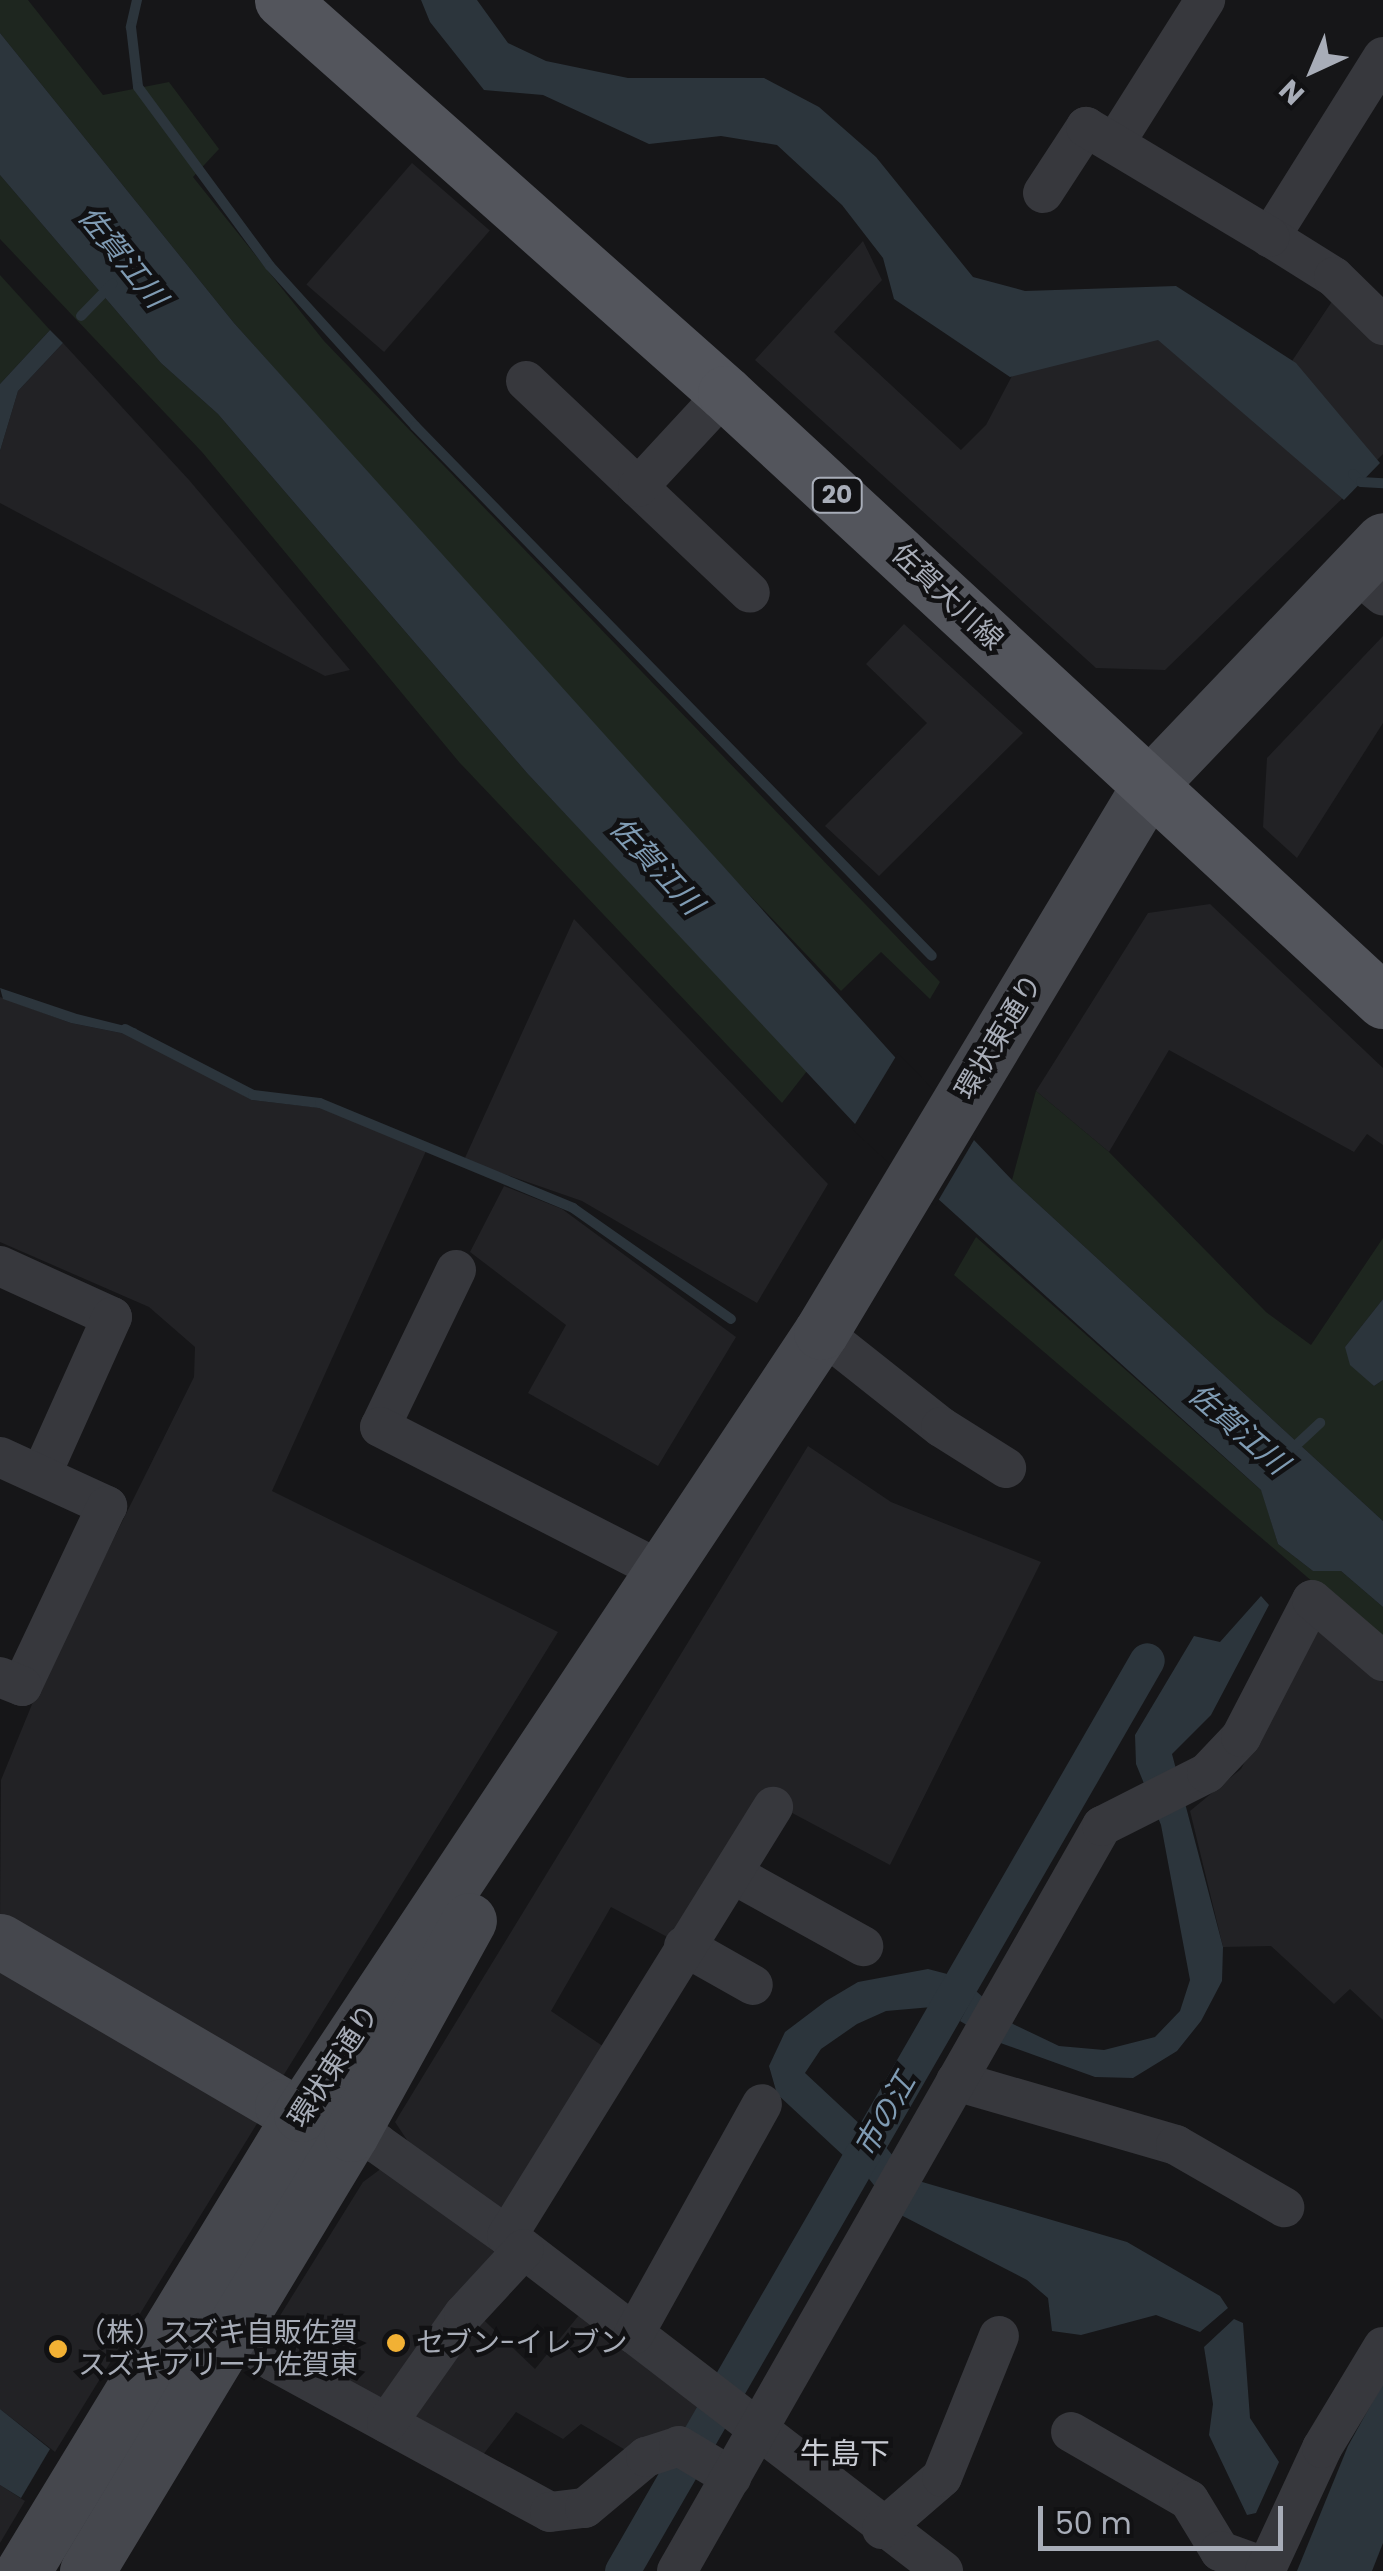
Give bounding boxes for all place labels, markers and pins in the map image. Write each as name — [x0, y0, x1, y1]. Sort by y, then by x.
place label: （株）スズキ自販佐賀 スズキアリーナ佐賀東 — [78, 2316, 358, 2382]
place label: セブン-イレブン — [416, 2326, 627, 2360]
marker: セブン-イレブン — [385, 2332, 407, 2354]
marker: （株）スズキ自販佐賀 スズキアリーナ佐賀東 — [47, 2338, 69, 2360]

